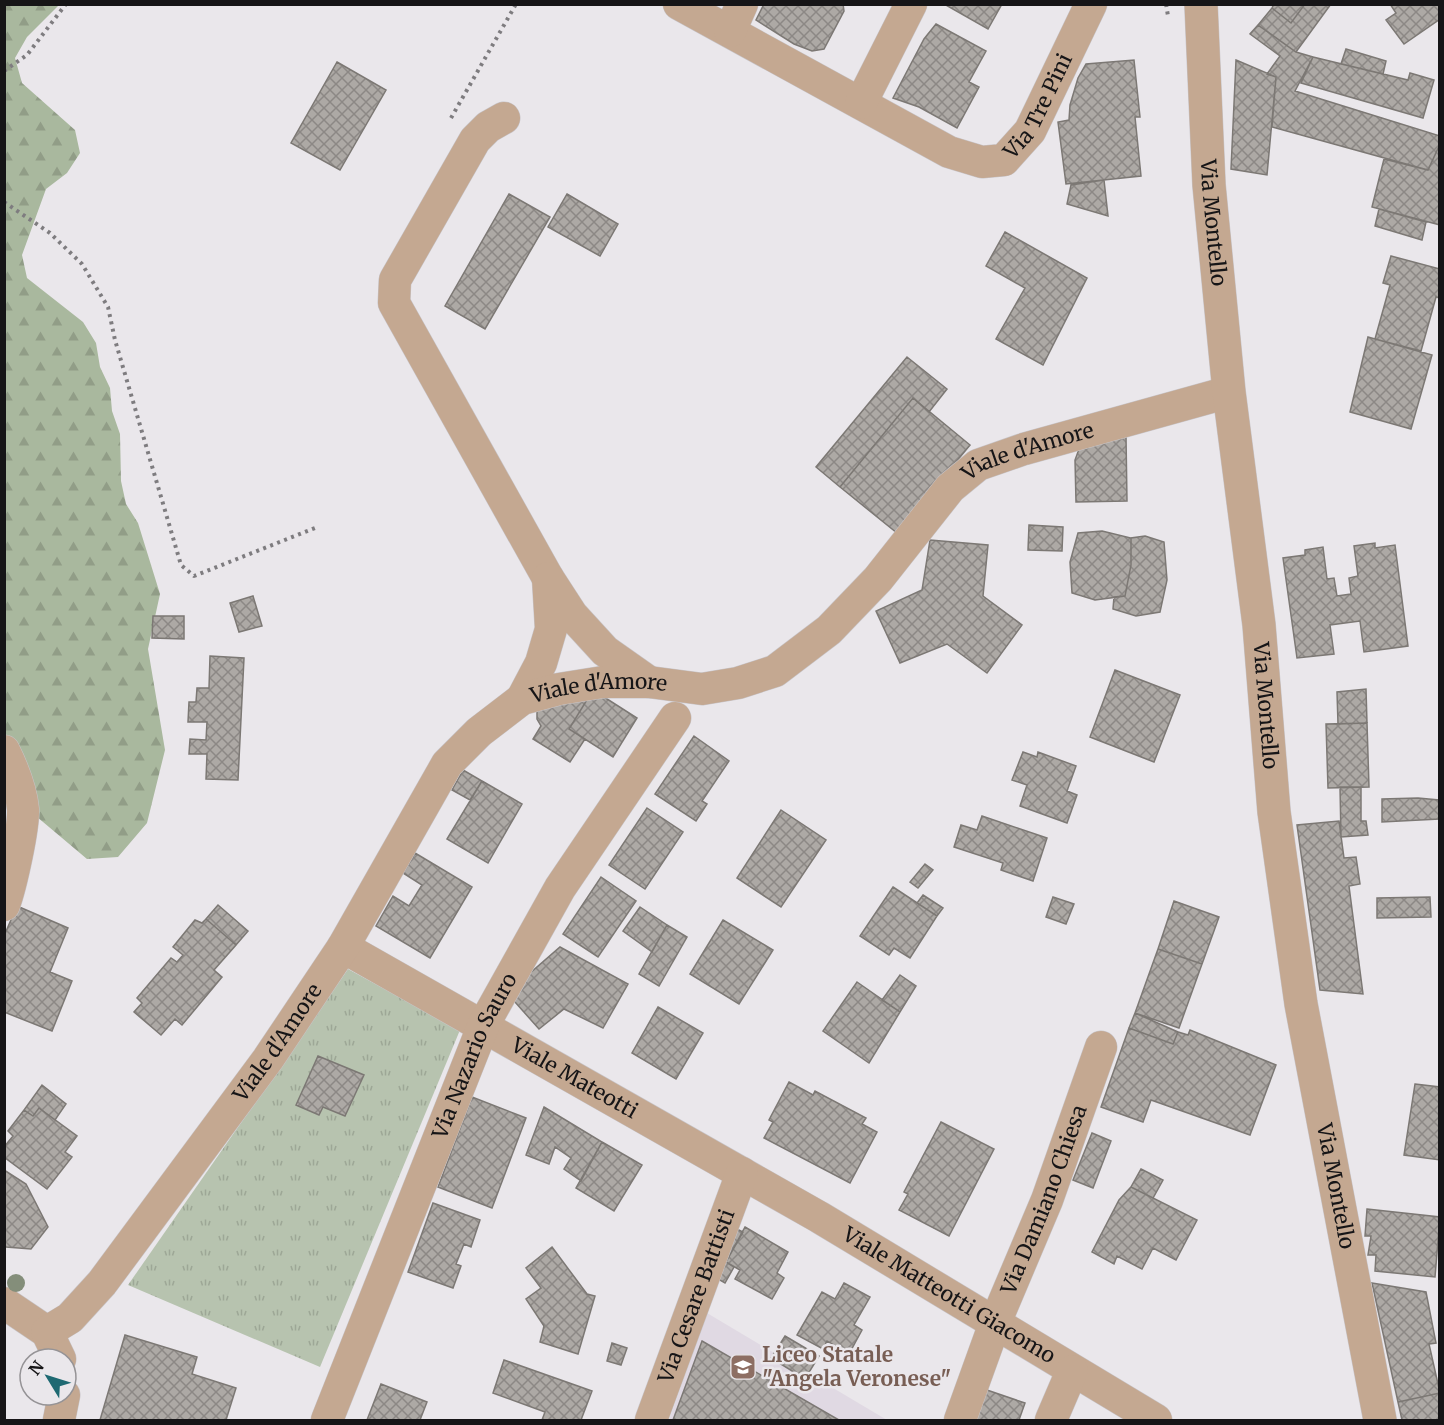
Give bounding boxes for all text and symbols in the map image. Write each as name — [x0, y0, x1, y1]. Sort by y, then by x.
street label: Via Tre Pini — [997, 49, 1078, 165]
street label: Via Montello — [1195, 158, 1233, 287]
street label: Viale d'Amore — [955, 416, 1097, 487]
street label: Via Montello — [1247, 640, 1285, 770]
street label: Viale d'Amore — [526, 668, 669, 709]
street label: Via Nazario Sauro — [426, 968, 523, 1143]
street label: Viale d'Amore — [226, 978, 328, 1108]
street label: Viale Mateotti — [506, 1031, 643, 1125]
street label: Via Damiano Chiesa — [994, 1101, 1093, 1299]
street label: Via Montello — [1311, 1120, 1361, 1251]
street label: Via Cesare Battisti — [652, 1205, 741, 1387]
street label: Viale Matteotti Giacomo — [837, 1220, 1060, 1369]
place label: Liceo Statale "Angela Veronese" — [762, 1341, 951, 1392]
north arrow — [18, 1347, 78, 1407]
school or university icon: Liceo Statale "Angela Veronese" — [728, 1352, 758, 1382]
text: N — [24, 1356, 48, 1379]

